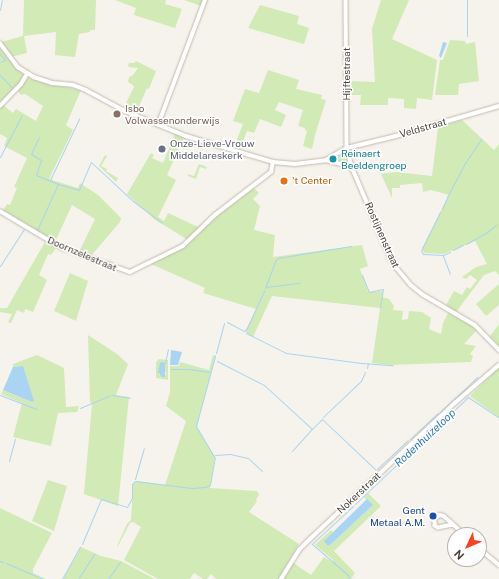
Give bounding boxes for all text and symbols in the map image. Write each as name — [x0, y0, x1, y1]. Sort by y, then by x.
street label: Hijftestraat — [341, 47, 353, 101]
place label: Isbo Volwassenonderwijs — [125, 102, 220, 126]
marker: Isbo Volwassenonderwijs — [112, 109, 122, 119]
street label: Veldstraat — [398, 116, 448, 140]
place label: Onze-Lieve-Vrouw Middelareskerk — [170, 137, 255, 160]
marker: Onze-Lieve-Vrouw Middelareskerk — [157, 144, 167, 154]
place label: Reinaert Beeldengroep — [341, 147, 407, 170]
marker: Reinaert Beeldengroep — [328, 154, 338, 164]
place label: 't Center — [292, 175, 332, 187]
marker: 't Center — [279, 176, 289, 186]
street label: Rostijnenstraat — [362, 200, 402, 270]
street label: Doornzelestraat — [46, 234, 118, 274]
water label: Rodenhuizeloop — [392, 406, 458, 470]
street label: Nokerstraat — [335, 470, 383, 516]
place label: Gent Metaal A.M. — [370, 504, 425, 528]
marker: Gent Metaal A.M. — [428, 511, 438, 521]
north arrow — [447, 527, 487, 567]
text: N — [452, 547, 466, 562]

